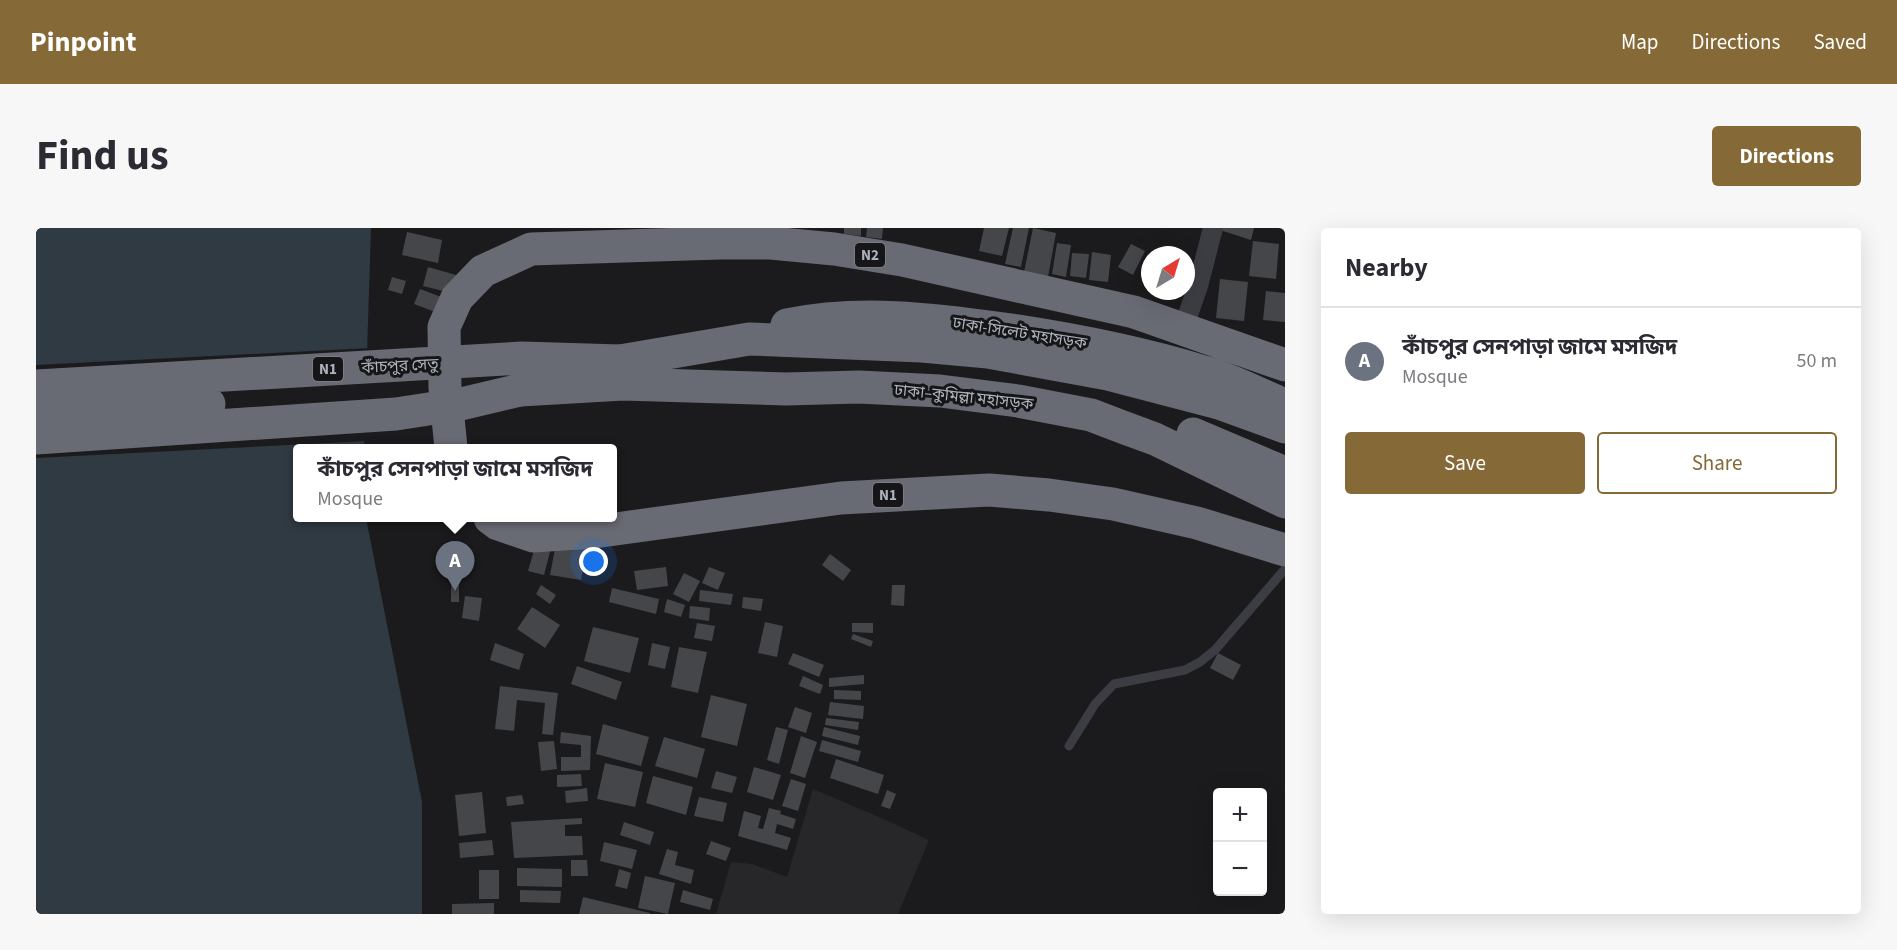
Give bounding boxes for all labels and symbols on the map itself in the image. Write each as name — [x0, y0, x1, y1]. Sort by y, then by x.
road number: N2 — [855, 243, 885, 267]
north arrow — [1141, 246, 1195, 300]
street label: ঢাকা-সিলেট মহাসড়ক — [950, 311, 1090, 355]
street label: কাঁচপুর সেতু — [360, 353, 440, 379]
road number: N1 — [313, 357, 343, 381]
street label: ঢাকা–কুমিল্লা মহাসড়ক — [892, 379, 1036, 415]
road number: N1 — [873, 483, 903, 507]
pin: A — [436, 542, 474, 591]
your location — [579, 547, 608, 576]

